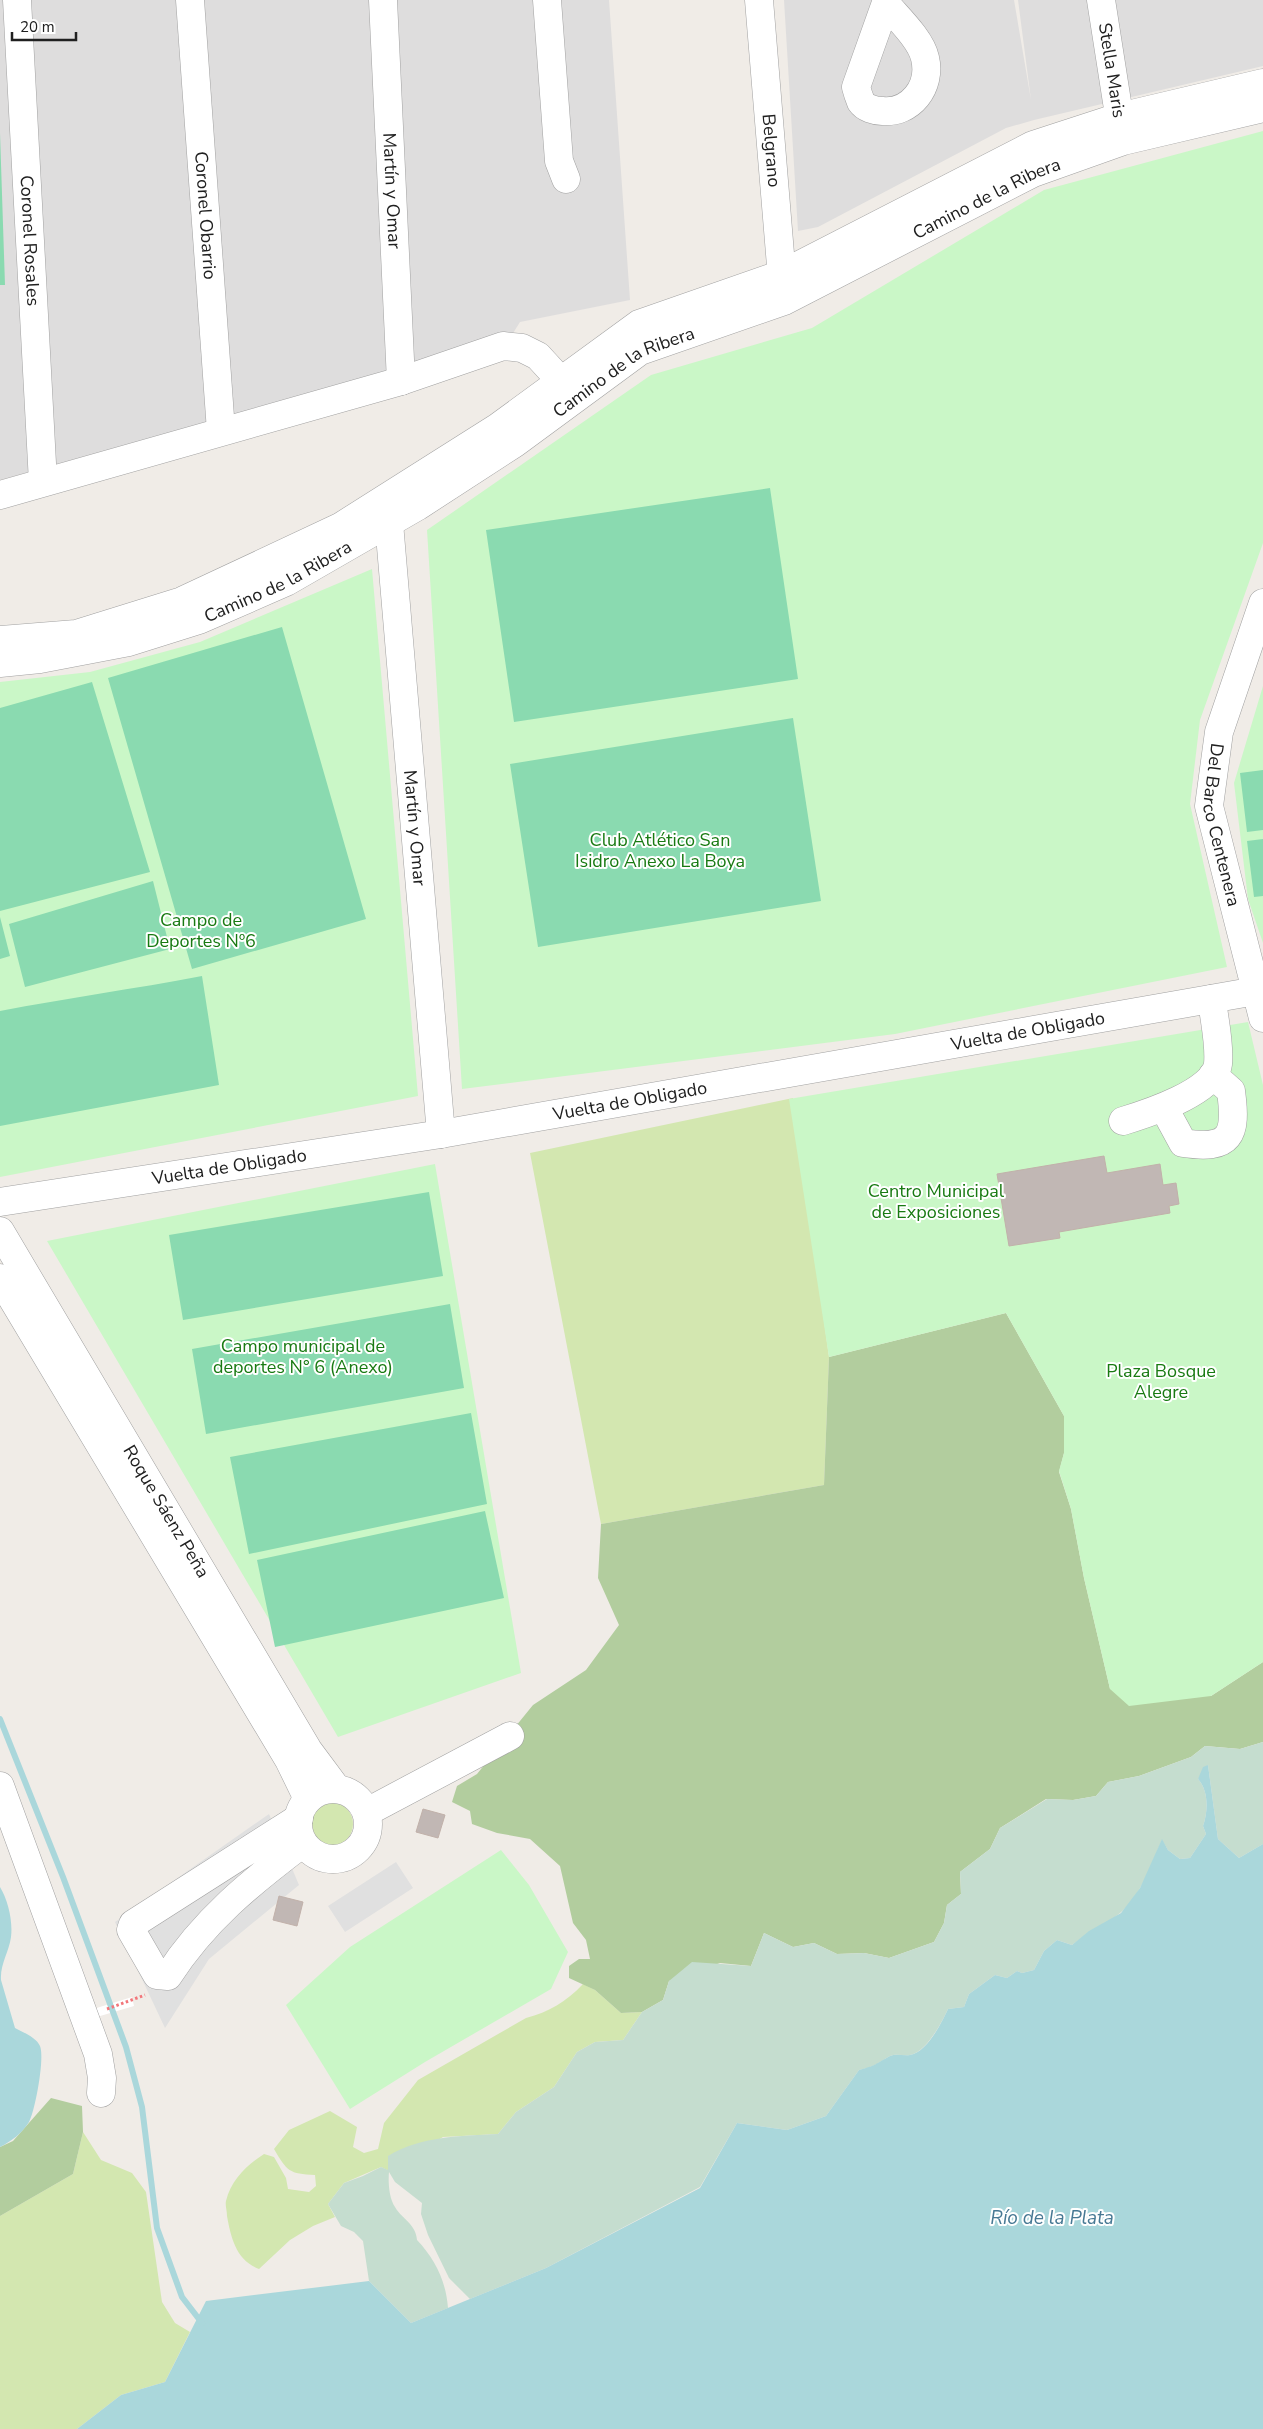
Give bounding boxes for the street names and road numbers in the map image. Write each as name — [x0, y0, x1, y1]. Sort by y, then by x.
street label: Stella Maris — [1093, 21, 1131, 119]
street label: Belgrano — [756, 113, 786, 188]
street label: Martín y Omar — [377, 132, 407, 250]
street label: Coronel Obarrio — [189, 150, 222, 280]
street label: Camino de la Ribera — [908, 152, 1064, 245]
street label: Coronel Rosales — [14, 174, 45, 307]
street label: Camino de la Ribera — [548, 321, 698, 423]
street label: Camino de la Ribera — [200, 535, 356, 628]
street label: Del Barco Centenera — [1197, 742, 1246, 909]
street label: Martín y Omar — [398, 769, 432, 887]
street label: Vuelta de Obligado — [948, 1006, 1107, 1057]
street label: Vuelta de Obligado — [550, 1076, 709, 1126]
street label: Vuelta de Obligado — [149, 1143, 308, 1191]
street label: Roque Sáenz Peña — [118, 1441, 215, 1582]

